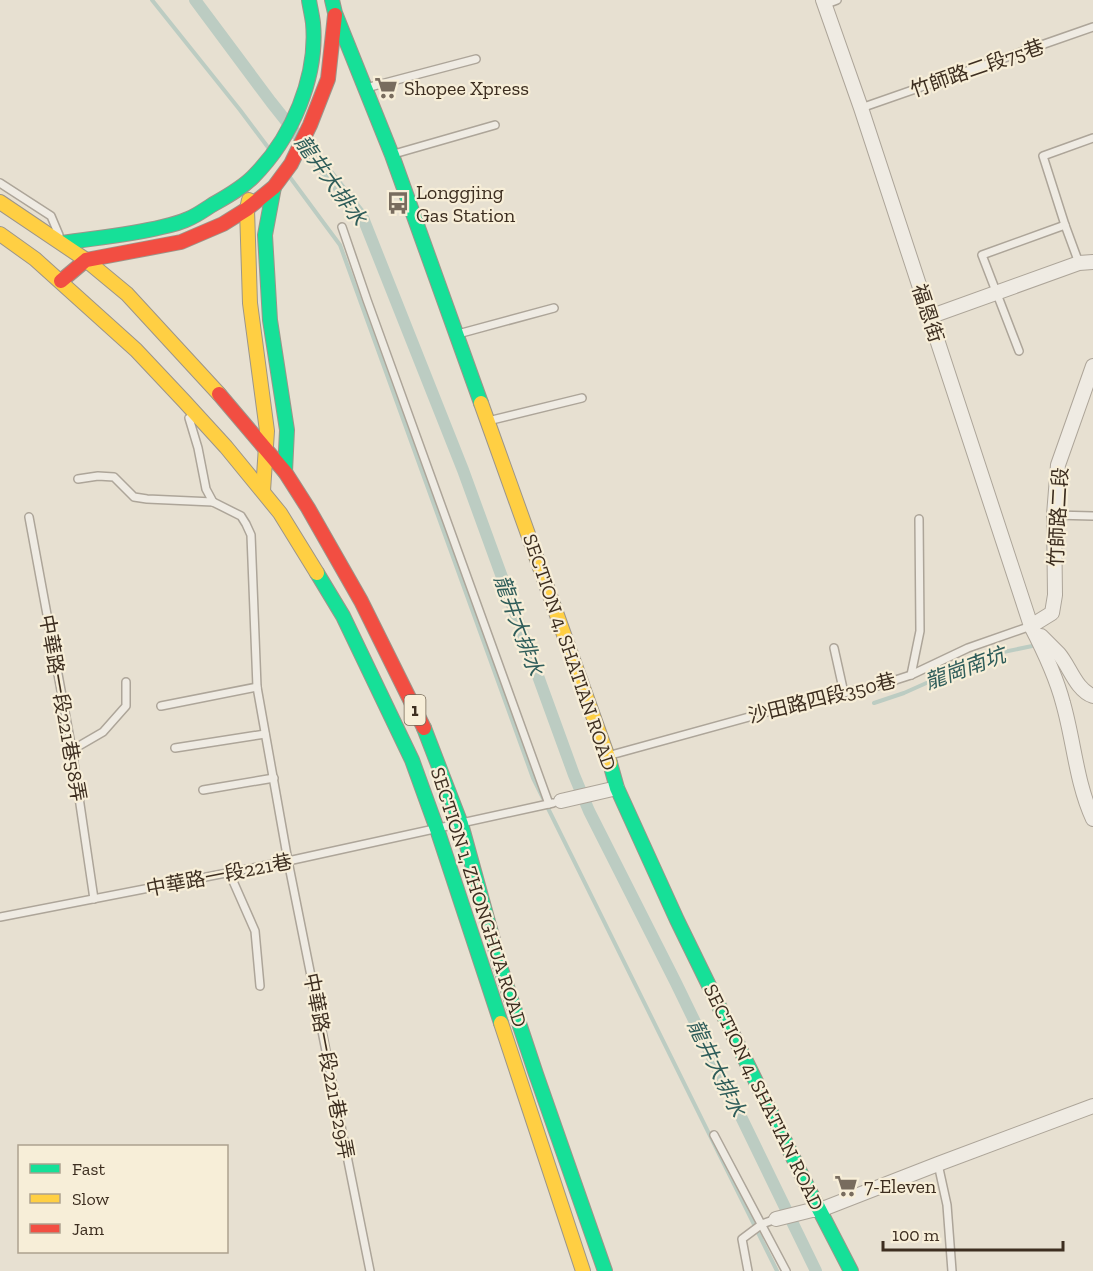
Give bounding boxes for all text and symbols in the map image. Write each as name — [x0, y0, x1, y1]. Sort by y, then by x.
street label: 竹師路二段75巷 — [907, 34, 1047, 102]
supermarket icon: Shopee Xpress — [373, 75, 399, 101]
place label: Shopee Xpress — [404, 76, 529, 100]
water label: 龍井大排水 — [290, 130, 373, 231]
place label: Longgjing Gas Station — [416, 180, 516, 227]
bus stop icon: Longgjing Gas Station — [385, 190, 411, 216]
street label: 福恩街 — [907, 281, 949, 345]
street label: 竹師路二段 — [1043, 466, 1073, 568]
street label: SECTION 4, SHATIAN ROAD — [518, 530, 622, 774]
water label: 龍井大排水 — [489, 571, 549, 680]
street label: 中華路一段221巷58弄 — [35, 613, 91, 803]
water label: 龍崗南坑 — [921, 641, 1012, 694]
street label: 沙田路四段350巷 — [746, 668, 898, 728]
road number: 1 — [404, 695, 426, 725]
street label: SECTION 1, ZHONGHUA ROAD — [426, 764, 532, 1030]
street label: 中華路一段221巷 — [144, 849, 294, 901]
street label: 中華路一段221巷29弄 — [299, 971, 359, 1161]
street label: SECTION 4, SHATIAN ROAD — [699, 980, 829, 1214]
water label: 龍井大排水 — [683, 1015, 752, 1122]
legend — [18, 1145, 228, 1253]
text: Fast — [72, 1158, 105, 1180]
supermarket icon: 7-Eleven — [833, 1173, 859, 1199]
place label: 7-Eleven — [864, 1174, 937, 1198]
text: Slow — [72, 1188, 109, 1210]
scale bar — [883, 1214, 1063, 1252]
text: Jam — [72, 1218, 104, 1240]
text: 100 m — [892, 1224, 940, 1246]

